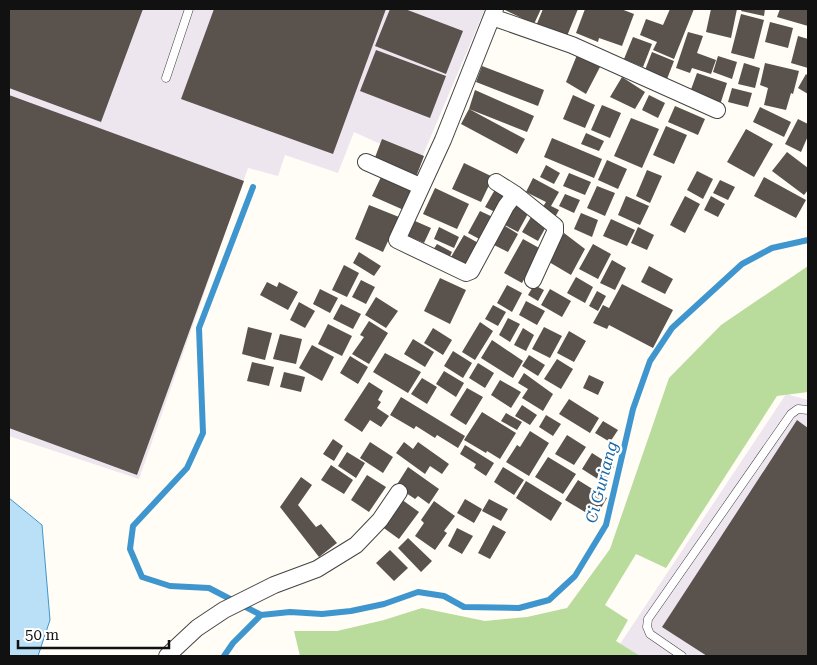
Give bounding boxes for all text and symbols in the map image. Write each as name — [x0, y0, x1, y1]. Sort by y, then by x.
water label: Ci Guriang — [581, 439, 621, 525]
scale bar — [18, 618, 169, 650]
text: 50 m — [25, 626, 60, 644]

